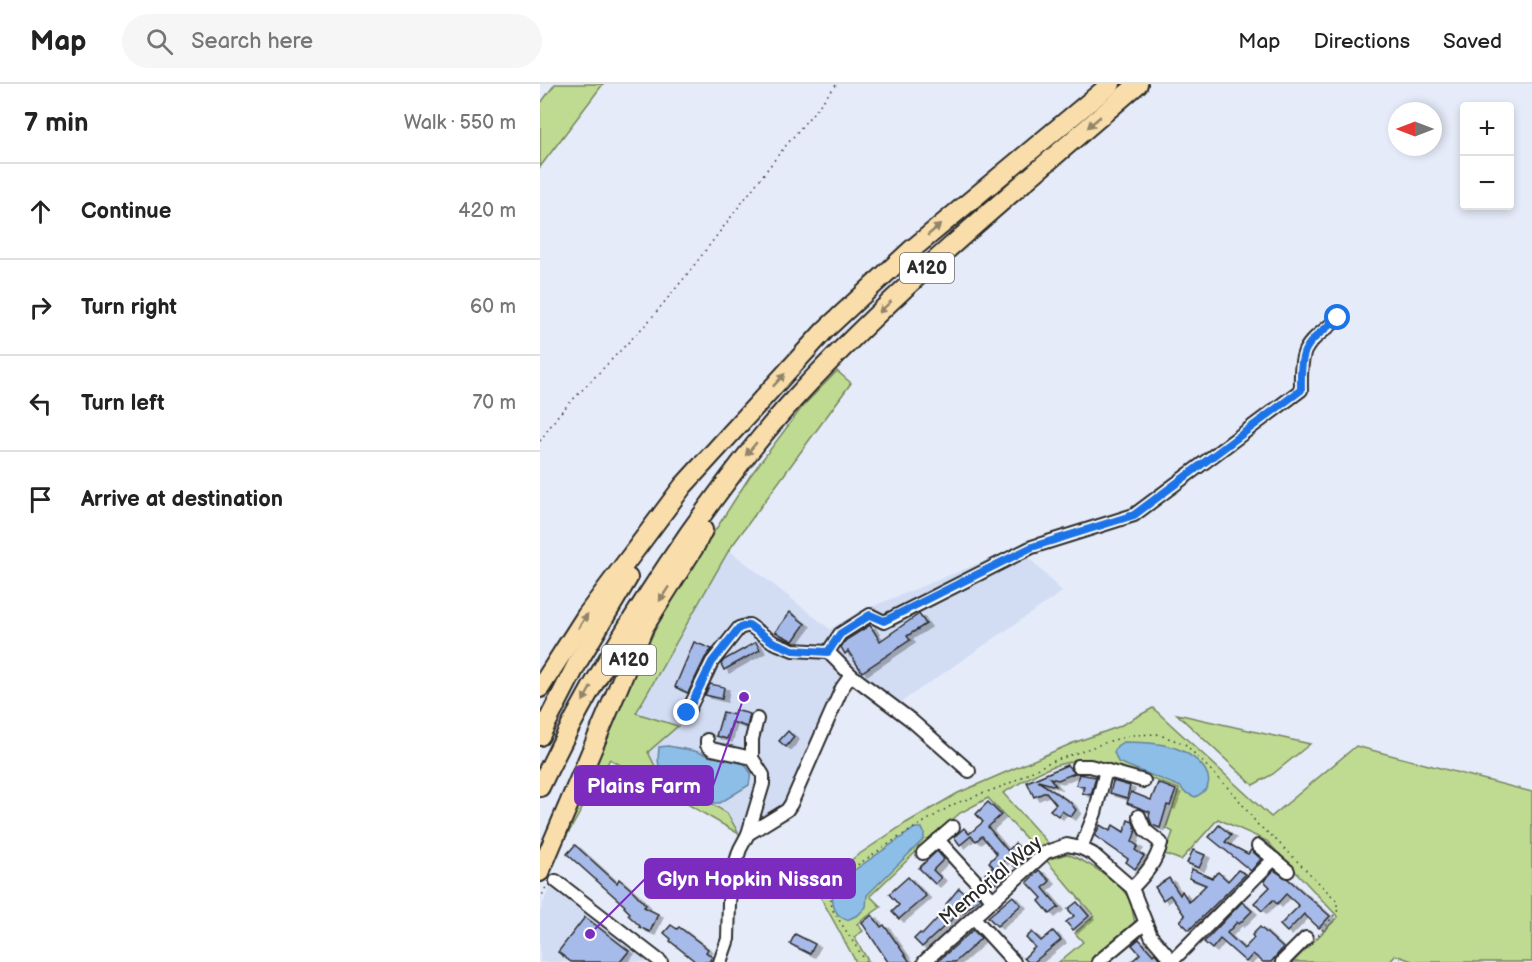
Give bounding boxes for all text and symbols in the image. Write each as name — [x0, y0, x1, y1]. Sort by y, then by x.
search box — [122, 14, 542, 68]
text: Map — [30, 25, 86, 58]
icon: search — [143, 25, 176, 58]
text: Search here — [191, 28, 313, 55]
text: Map — [1238, 29, 1281, 54]
text: Directions — [1314, 29, 1410, 54]
text: Saved — [1443, 29, 1502, 54]
north arrow — [1388, 102, 1442, 156]
map controls — [1460, 102, 1514, 210]
button: + — [1460, 102, 1514, 156]
text: 7 min — [24, 108, 88, 139]
text: Walk · 550 m — [404, 111, 516, 135]
one-way arrow — [1087, 115, 1102, 128]
button: − — [1460, 156, 1514, 210]
icon: ahead — [24, 195, 57, 228]
text: Continue — [81, 198, 171, 225]
text: 420 m — [458, 199, 516, 223]
one-way arrow — [926, 224, 942, 237]
road number: A120 — [900, 253, 954, 283]
icon: right — [24, 291, 57, 324]
text: Turn right — [81, 294, 177, 321]
text: 60 m — [470, 295, 516, 319]
one-way arrow — [878, 300, 893, 314]
route start — [1324, 304, 1350, 330]
one-way arrow — [772, 373, 785, 388]
icon: left — [24, 387, 57, 420]
text: Turn left — [81, 390, 165, 417]
text: 70 m — [472, 391, 516, 415]
one-way arrow — [745, 441, 758, 457]
icon: arrive — [24, 483, 57, 516]
text: Arrive at destination — [81, 486, 283, 513]
one-way arrow — [659, 586, 670, 602]
one-way arrow — [577, 613, 588, 629]
road number: A120 — [602, 645, 656, 675]
one-way arrow — [582, 686, 592, 703]
route end — [673, 699, 699, 725]
callout: Plains Farm — [575, 766, 713, 805]
text: Plains Farm — [587, 774, 701, 799]
street label: Memorial Way — [934, 831, 1047, 931]
callout: Glyn Hopkin Nissan — [645, 859, 855, 898]
text: Glyn Hopkin Nissan — [657, 867, 843, 892]

